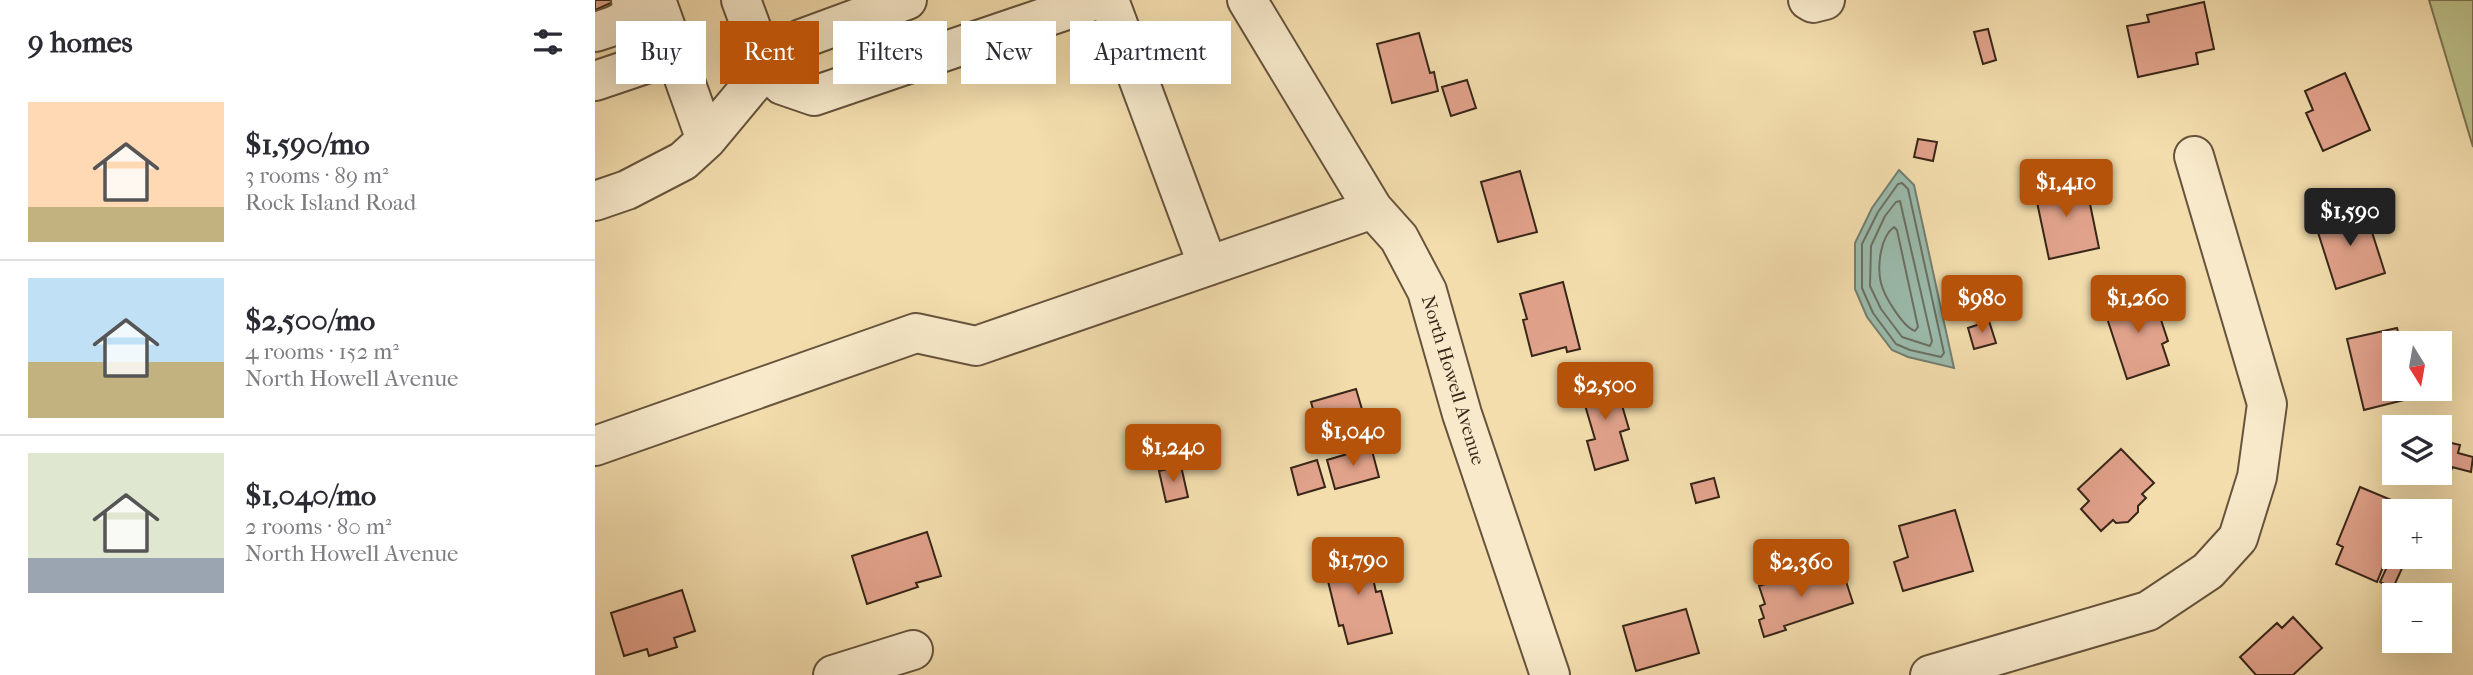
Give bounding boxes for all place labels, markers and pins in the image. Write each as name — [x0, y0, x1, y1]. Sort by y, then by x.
pin: $1,410 — [2009, 160, 2123, 219]
pin: $1,590 — [2293, 188, 2407, 248]
pin: $980 — [1941, 276, 2023, 335]
pin: $1,260 — [2081, 276, 2195, 335]
pin: $2,500 — [1548, 362, 1662, 422]
pin: $1,040 — [1296, 408, 1410, 468]
pin: $1,240 — [1116, 424, 1230, 484]
pin: $1,790 — [1301, 538, 1415, 597]
pin: $2,360 — [1744, 540, 1858, 599]

